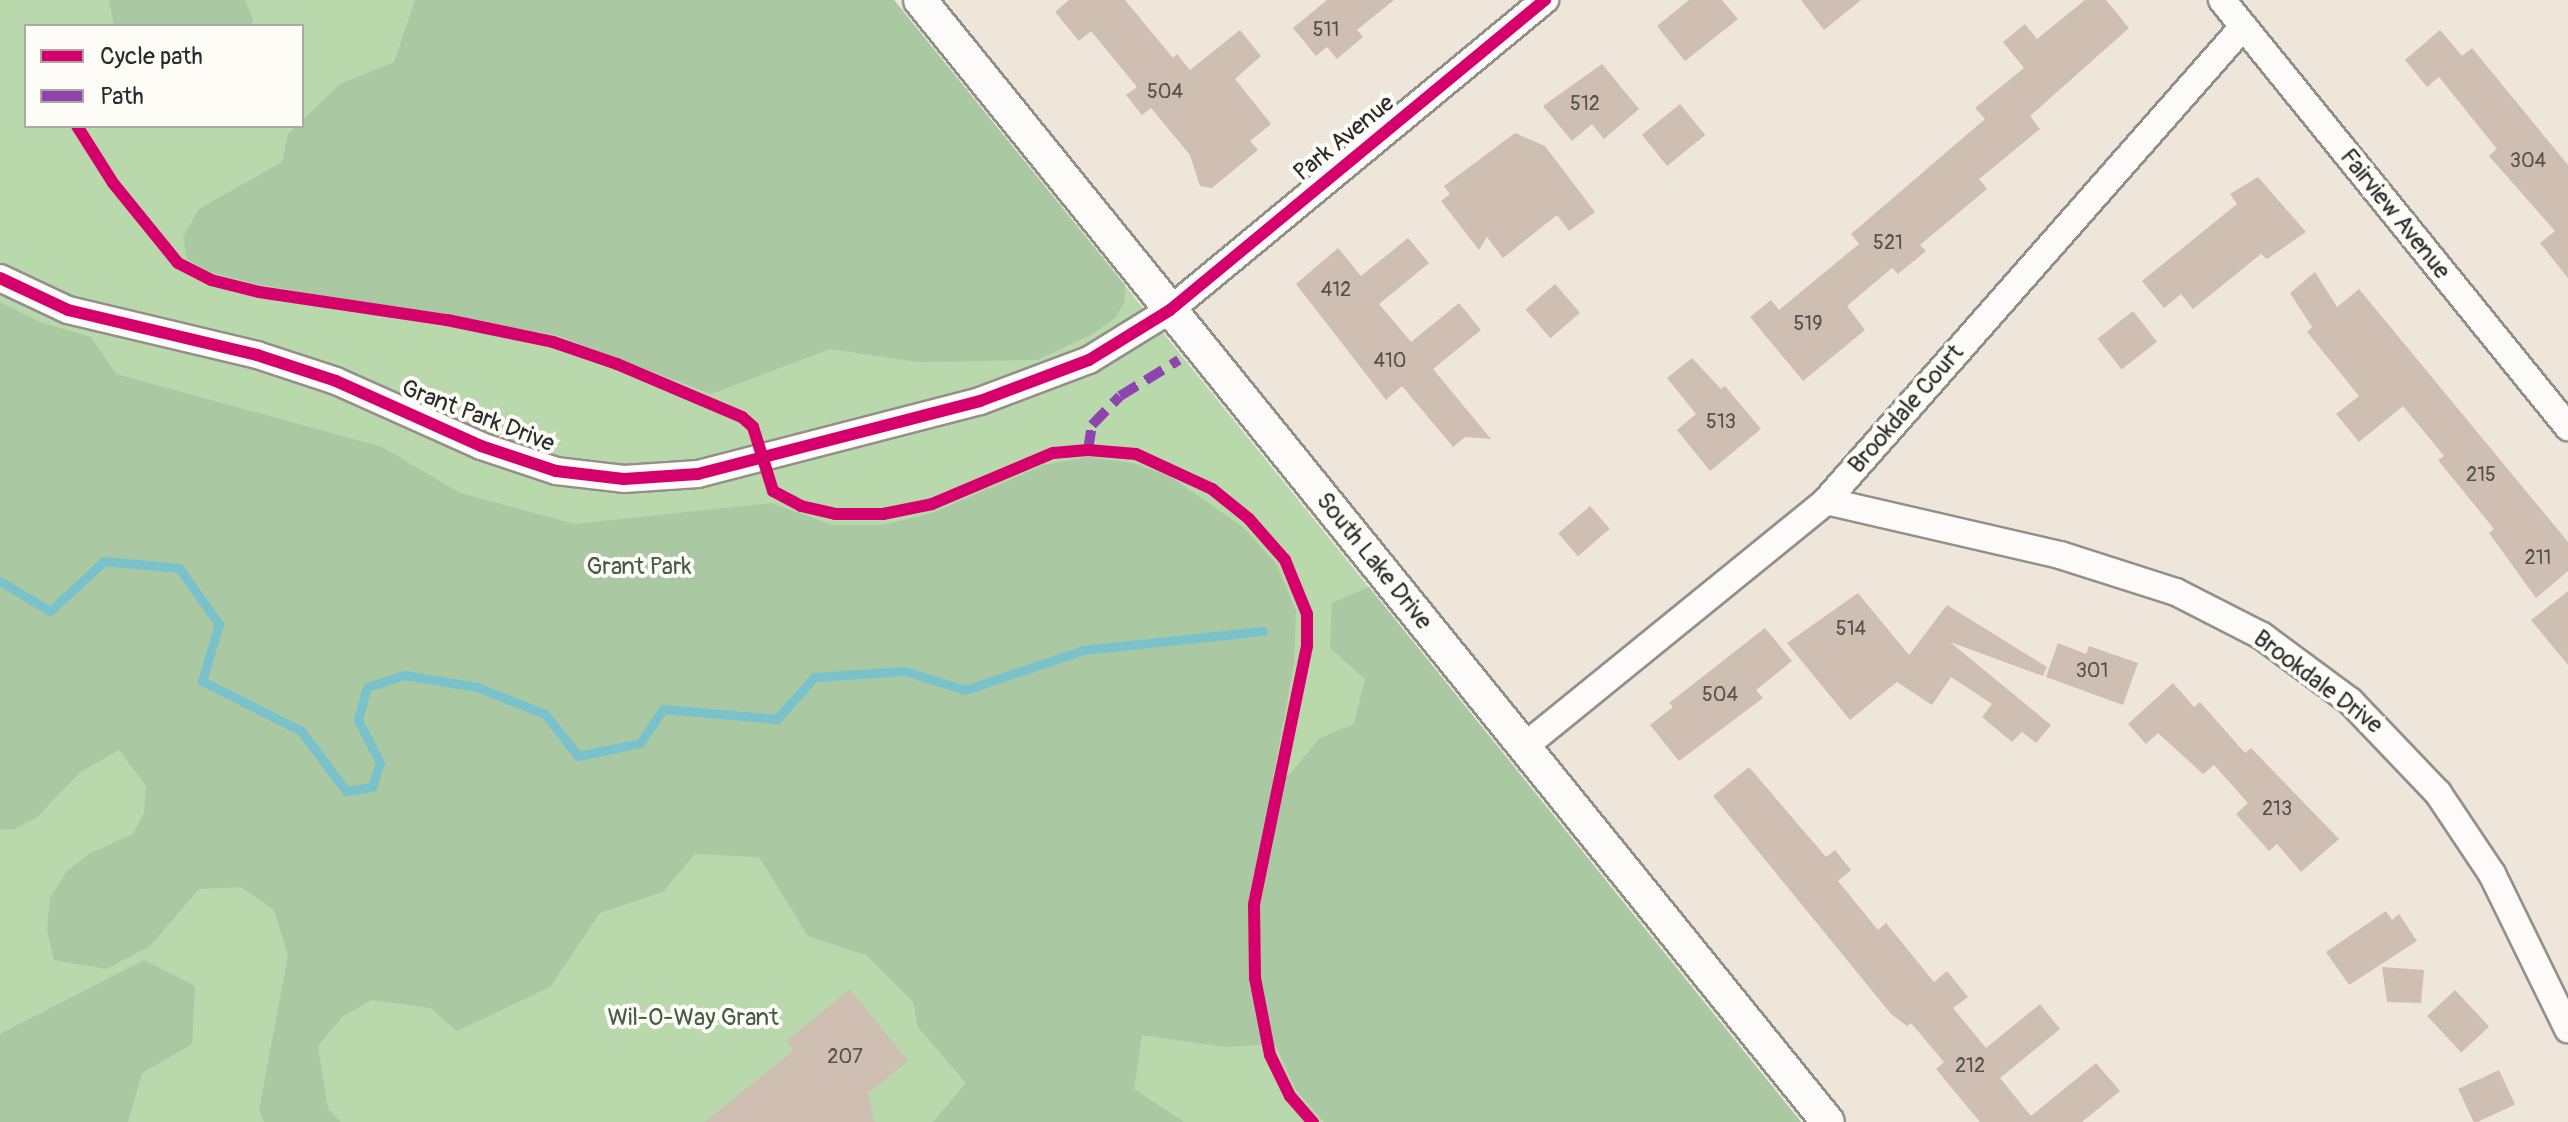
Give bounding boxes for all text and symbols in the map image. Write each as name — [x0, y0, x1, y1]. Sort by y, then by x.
house number: 511 — [1313, 17, 1339, 41]
legend — [24, 24, 304, 128]
text: Cycle path — [100, 42, 203, 71]
house number: 504 — [1147, 79, 1183, 103]
text: Path — [100, 82, 144, 111]
street label: Park Avenue — [1288, 89, 1400, 187]
house number: 512 — [1570, 91, 1600, 115]
street label: Fairview Avenue — [2334, 143, 2456, 285]
house number: 304 — [2510, 148, 2546, 172]
house number: 521 — [1873, 230, 1903, 254]
house number: 412 — [1321, 277, 1351, 301]
house number: 519 — [1794, 311, 1822, 335]
street label: Brookdale Court — [1842, 339, 1970, 479]
house number: 410 — [1373, 348, 1407, 372]
street label: Grant Park Drive — [397, 374, 559, 458]
house number: 513 — [1706, 409, 1736, 433]
house number: 215 — [2466, 462, 2496, 486]
street label: South Lake Drive — [1310, 487, 1438, 635]
house number: 211 — [2525, 545, 2551, 569]
park label: Grant Park — [586, 553, 692, 581]
house number: 514 — [1836, 616, 1866, 640]
street label: Brookdale Drive — [2248, 624, 2388, 740]
house number: 301 — [2076, 658, 2108, 682]
house number: 504 — [1702, 682, 1738, 706]
house number: 213 — [2262, 796, 2292, 820]
park label: Wil-O-Way Grant — [607, 1004, 779, 1032]
house number: 207 — [827, 1044, 863, 1068]
house number: 212 — [1955, 1053, 1985, 1077]

